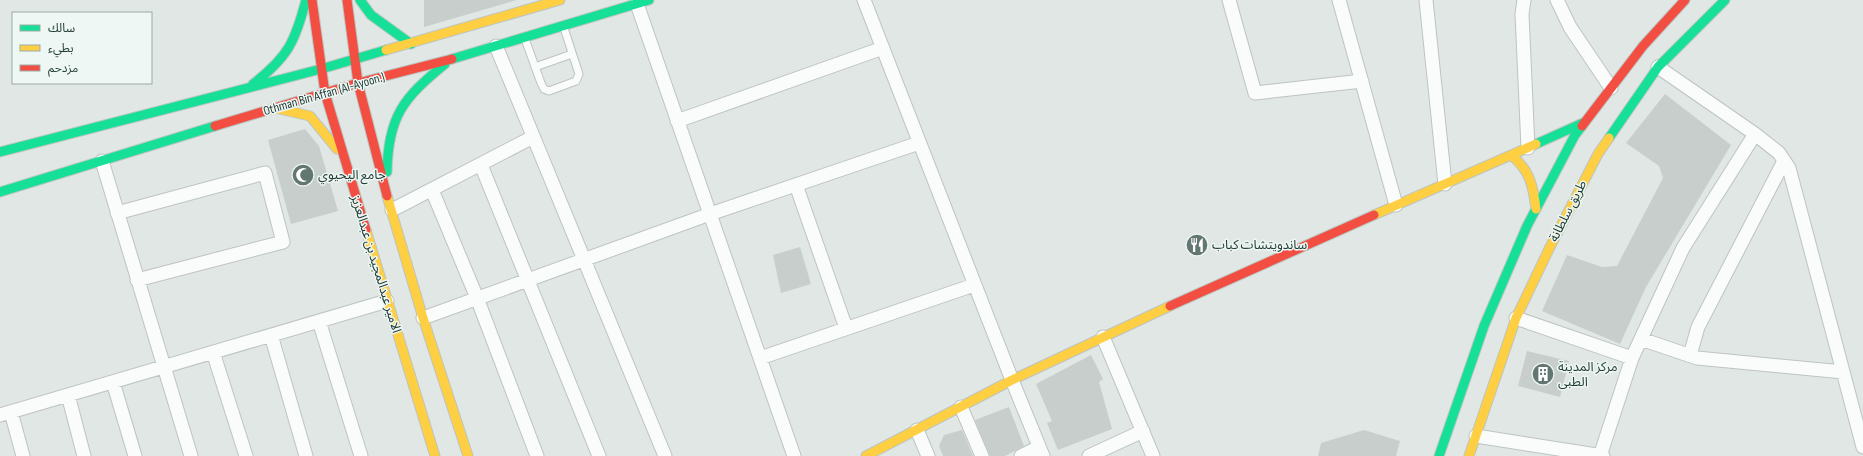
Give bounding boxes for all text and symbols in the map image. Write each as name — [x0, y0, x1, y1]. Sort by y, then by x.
legend — [12, 12, 152, 84]
text: سالك — [48, 21, 75, 36]
text: بطيء — [48, 41, 74, 58]
text: مزدحم — [48, 61, 78, 77]
street label: Othman Bin Affan (Al-Ayoon.) — [261, 69, 387, 119]
mosque icon: جامع اليحيوي — [290, 162, 316, 188]
place label: جامع اليحيوي — [318, 167, 386, 185]
street label: طريق سلطانة — [1546, 177, 1590, 244]
street label: الامير عبدالمجيد بن عبدالعزيز — [347, 192, 405, 335]
restaurant icon: ساندويتشات كباب — [1184, 232, 1210, 258]
place label: ساندويتشات كباب — [1212, 237, 1307, 253]
place label: مرکز المدینة الطبی — [1558, 359, 1618, 390]
building icon: مرکز المدینة الطبی — [1530, 361, 1556, 387]

